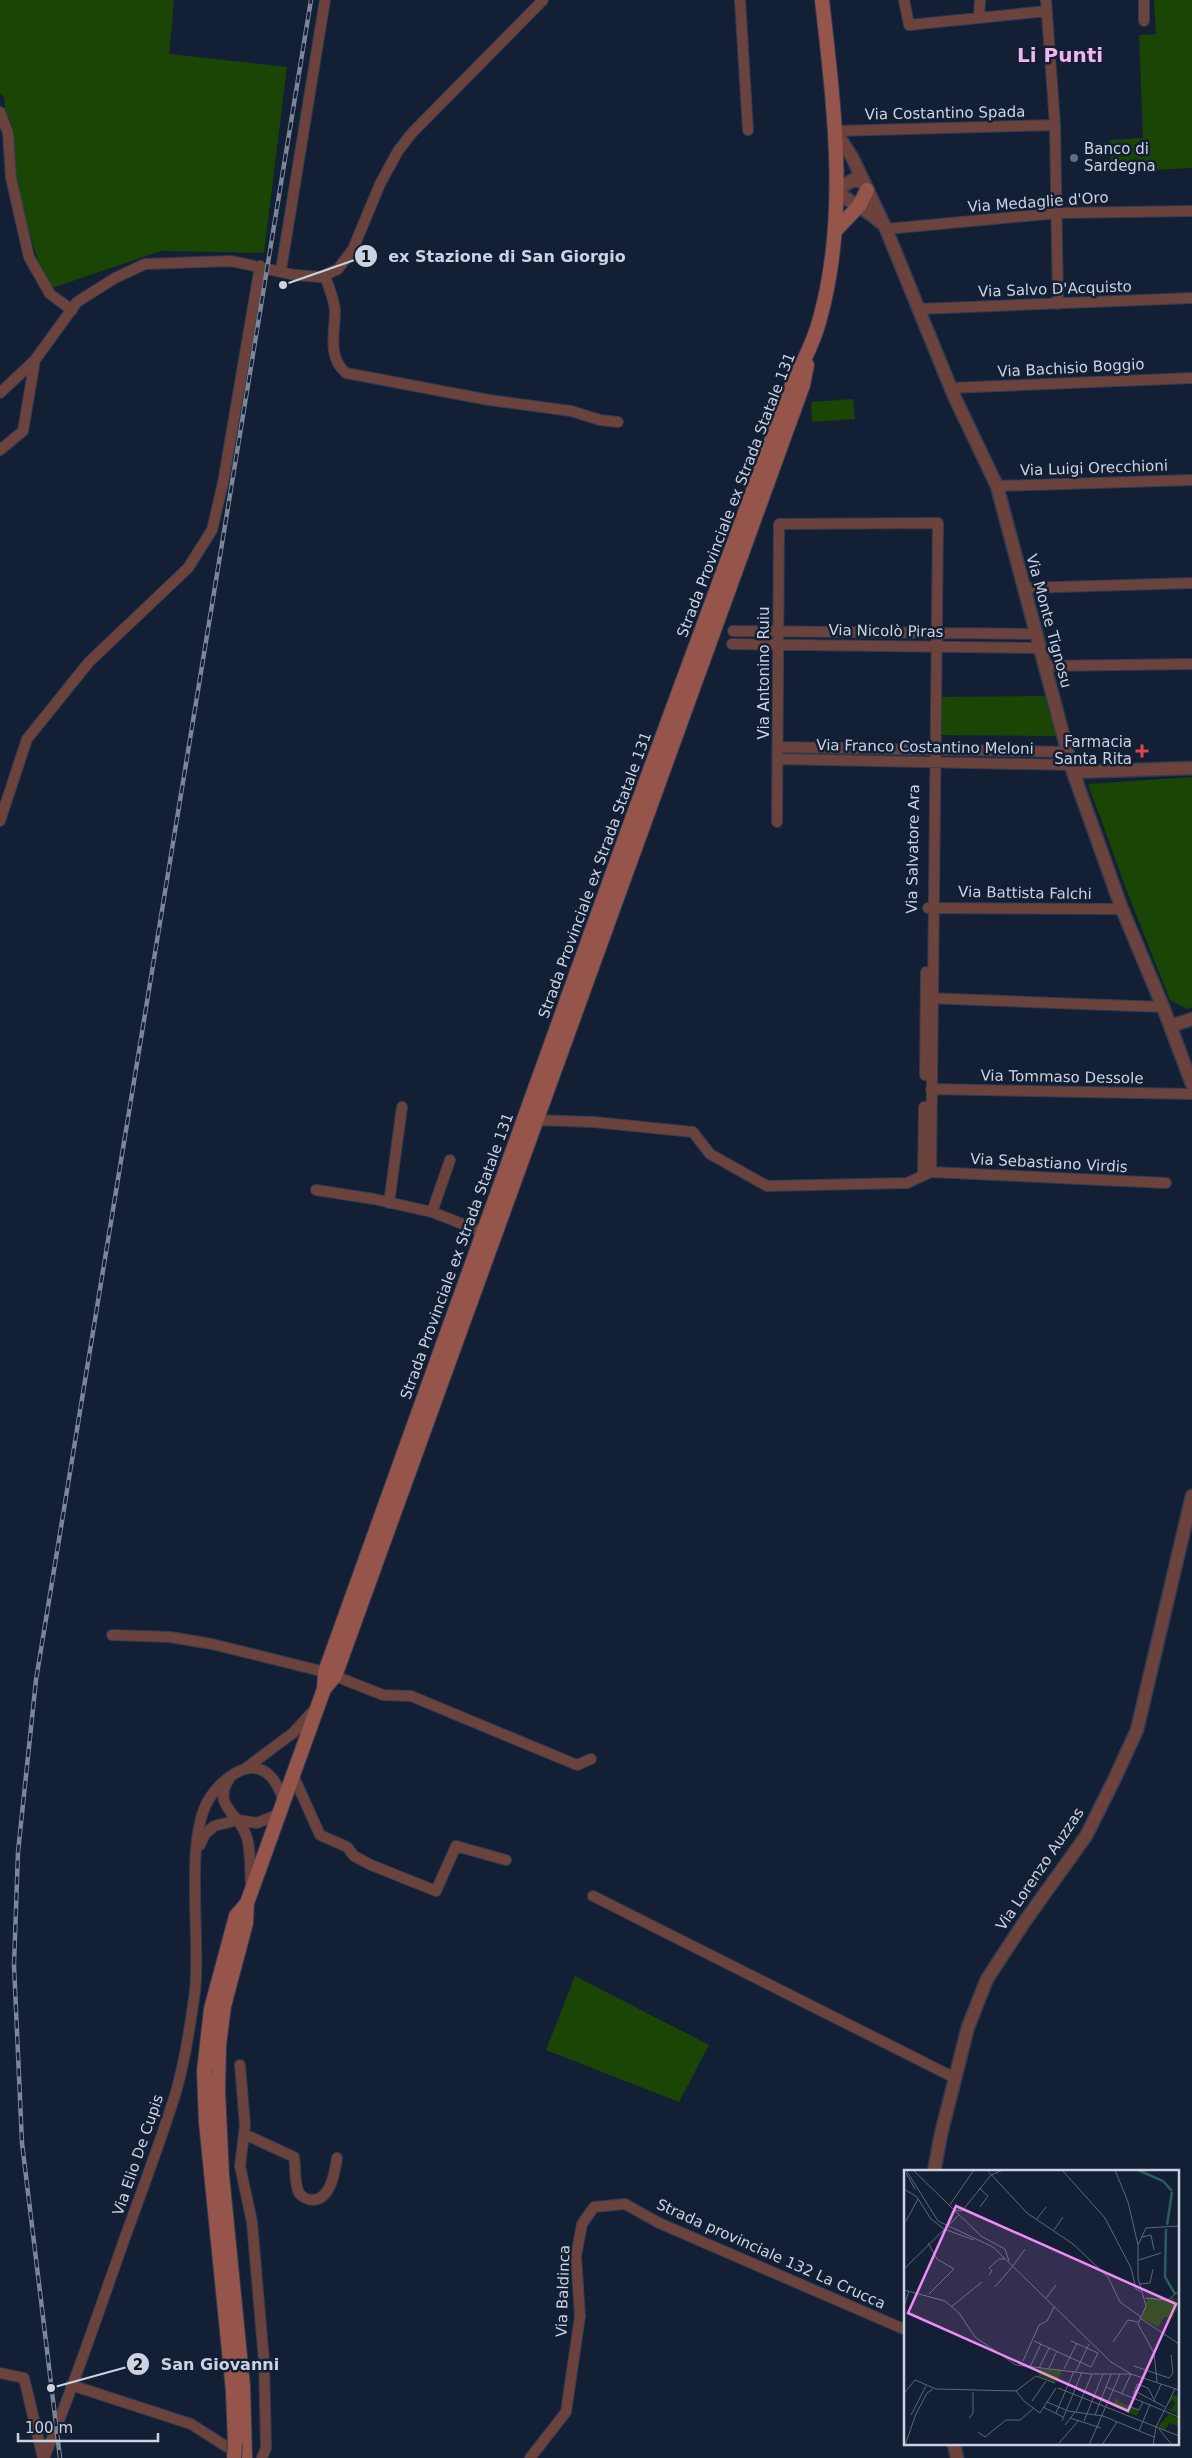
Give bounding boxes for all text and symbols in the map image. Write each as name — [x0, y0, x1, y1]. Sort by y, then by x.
district label: Li Punti — [1017, 43, 1103, 67]
street label: Via Costantino Spada — [865, 103, 1025, 123]
place label: Banco di Sardegna — [1084, 140, 1156, 175]
marker: Banco di Sardegna — [1068, 152, 1080, 164]
street label: Via Medaglie d'Oro — [967, 188, 1109, 216]
callout: ex Stazione di San Giorgio — [353, 241, 636, 272]
text: ex Stazione di San Giorgio — [388, 247, 626, 266]
text: 1 — [361, 248, 371, 266]
street label: Via Salvo D'Acquisto — [978, 277, 1132, 301]
street label: Strada Provinciale ex Strada Statale 131 — [673, 350, 799, 640]
street label: Via Bachisio Boggio — [997, 355, 1145, 381]
street label: Via Luigi Orecchioni — [1020, 456, 1168, 480]
street label: Via Monte Tignosu — [1022, 552, 1076, 690]
street label: Via Antonino Ruiu — [755, 607, 773, 739]
street label: Via Nicolò Piras — [828, 621, 944, 641]
street label: Strada Provinciale ex Strada Statale 131 — [535, 729, 655, 1021]
place label: Farmacia Santa Rita — [1054, 733, 1132, 768]
street label: Via Franco Costantino Meloni — [816, 736, 1034, 758]
marker: Farmacia Santa Rita — [1136, 745, 1148, 757]
street label: Via Salvatore Ara — [903, 784, 923, 914]
street label: Via Battista Falchi — [958, 883, 1092, 903]
street label: Via Tommaso Dessole — [980, 1067, 1144, 1087]
street label: Strada Provinciale ex Strada Statale 131 — [397, 1110, 517, 1402]
street label: Via Sebastiano Virdis — [970, 1150, 1128, 1176]
street label: Via Lorenzo Auzzas — [992, 1804, 1088, 1934]
street label: Via Elio De Cupis — [109, 2092, 167, 2218]
inset map — [904, 2170, 1180, 2446]
street label: Strada provinciale 132 La Crucca — [654, 2195, 888, 2313]
street label: Via Baldinca — [552, 2245, 574, 2337]
callout: San Giovanni — [126, 2349, 289, 2380]
text: San Giovanni — [161, 2355, 279, 2374]
text: 2 — [133, 2356, 143, 2374]
scale bar — [18, 2410, 158, 2442]
text: 100 m — [25, 2419, 73, 2437]

